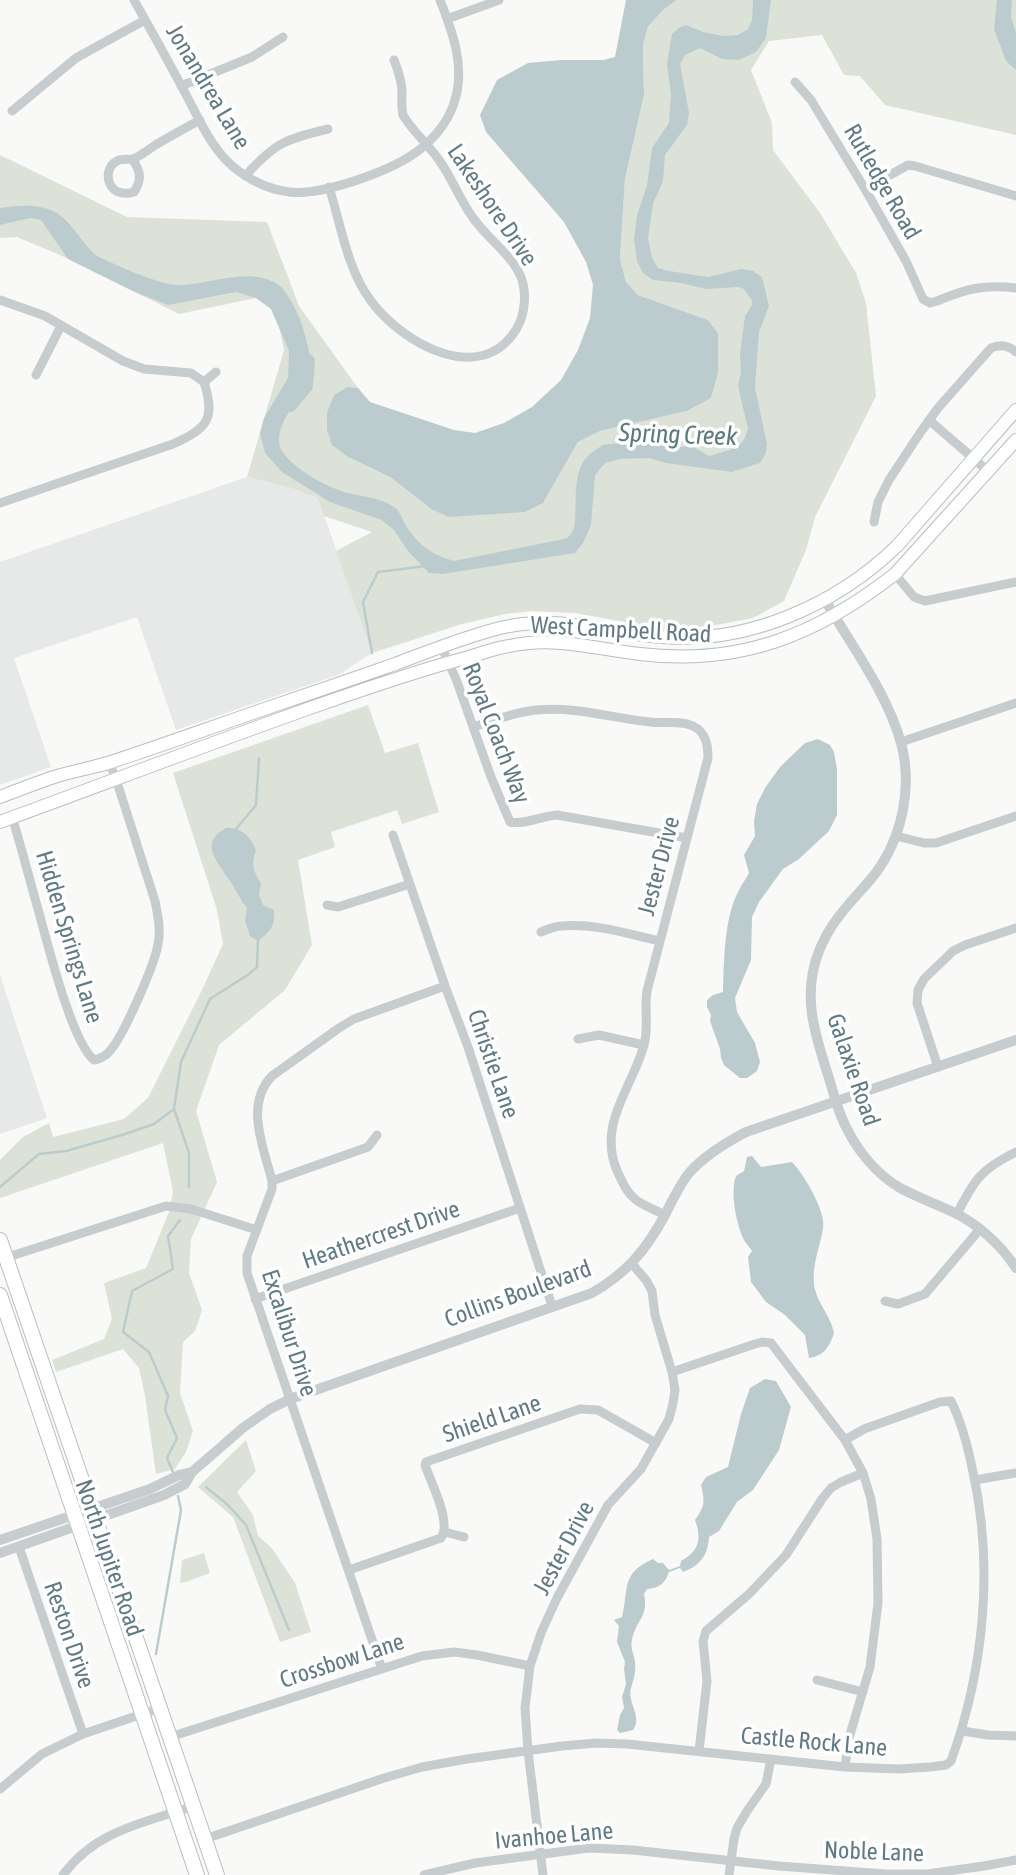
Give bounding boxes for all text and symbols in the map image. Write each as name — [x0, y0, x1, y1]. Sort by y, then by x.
street label: Jonandrea Lane — [160, 20, 256, 154]
street label: Rutledge Road — [837, 119, 927, 245]
street label: Lakeshore Drive — [441, 139, 543, 271]
water label: Spring Creek — [618, 417, 738, 453]
street label: West Campbell Road — [530, 611, 712, 649]
street label: Royal Coach Way — [456, 659, 536, 807]
street label: Jester Drive — [632, 813, 686, 919]
street label: Hidden Springs Lane — [29, 847, 109, 1027]
street label: Christie Lane — [461, 1006, 525, 1122]
street label: Galaxie Road — [820, 1010, 886, 1130]
street label: Heathercrest Drive — [298, 1195, 464, 1275]
street label: Collins Boulevard — [441, 1254, 595, 1334]
street label: Excalibur Drive — [255, 1266, 323, 1400]
street label: Shield Lane — [439, 1389, 545, 1449]
street label: North Jupiter Road — [69, 1476, 149, 1640]
street label: Jester Drive — [527, 1496, 601, 1600]
street label: Reston Drive — [37, 1578, 101, 1692]
street label: Crossbow Lane — [276, 1627, 408, 1695]
street label: Castle Rock Lane — [740, 1721, 888, 1763]
street label: Ivanhoe Lane — [494, 1816, 614, 1856]
street label: Noble Lane — [823, 1836, 925, 1868]

